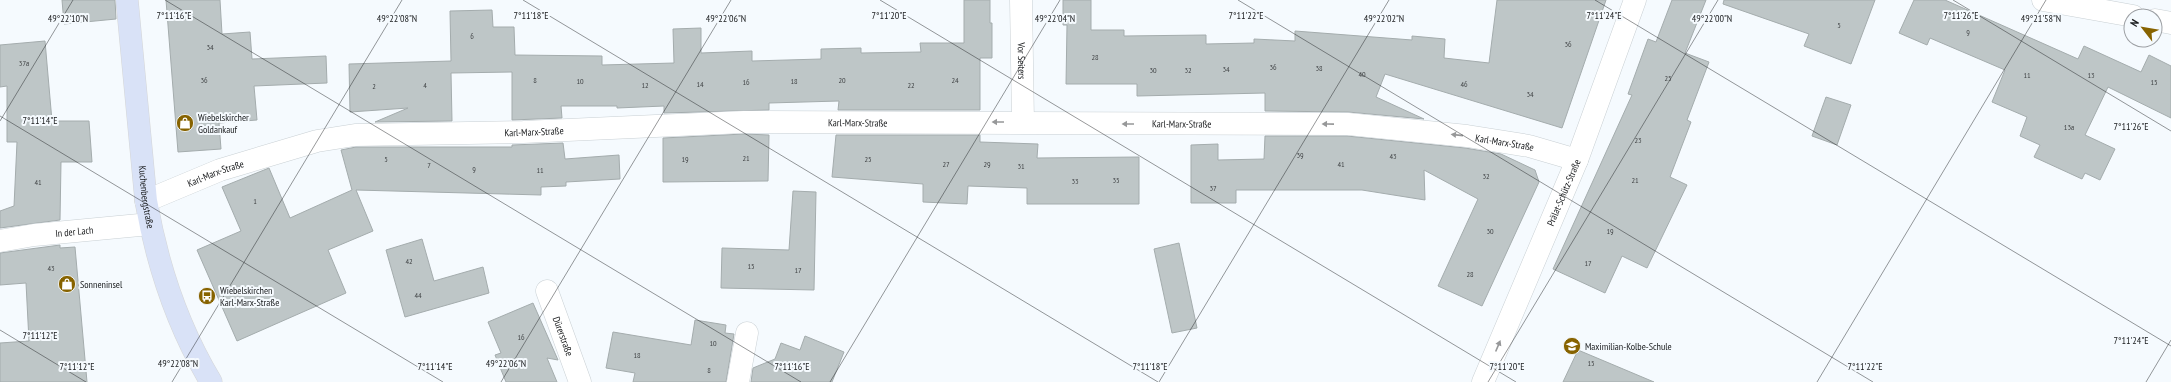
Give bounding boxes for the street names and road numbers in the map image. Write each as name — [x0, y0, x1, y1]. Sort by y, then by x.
street label: Vor Seiters — [1015, 41, 1028, 80]
street label: Karl-Marx-Straße — [828, 116, 888, 129]
street label: Karl-Marx-Straße — [1152, 117, 1212, 131]
street label: Karl-Marx-Straße — [504, 124, 564, 139]
street label: Karl-Marx-Straße — [1474, 131, 1536, 154]
street label: Karl-Marx-Straße — [185, 157, 245, 190]
street label: Prälat-Schütz-Straße — [1544, 157, 1584, 228]
street label: Kuchenbergstraße — [136, 165, 157, 230]
street label: In der Lach — [55, 223, 94, 240]
street label: Dürerstraße — [550, 315, 576, 358]

